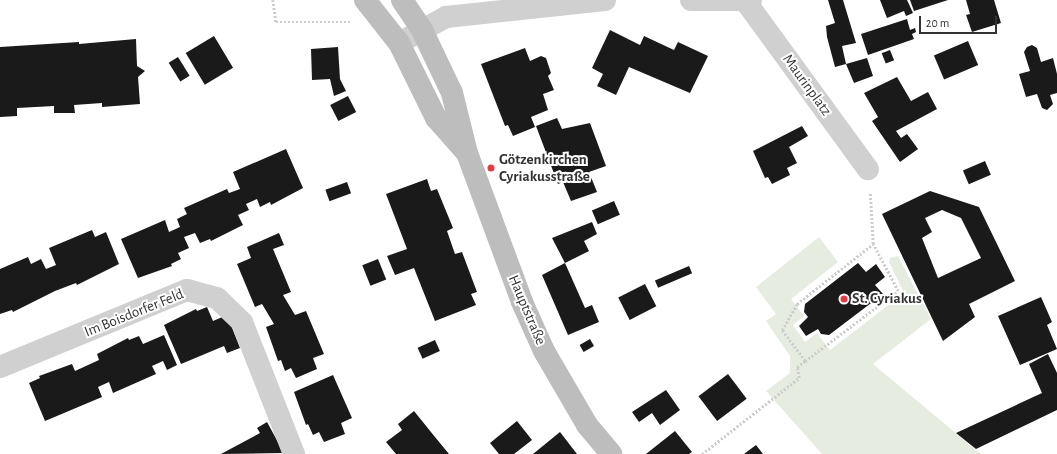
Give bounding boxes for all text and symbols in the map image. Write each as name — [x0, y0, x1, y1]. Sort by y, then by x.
scale bar — [921, 8, 999, 34]
text: 20 m — [926, 17, 949, 29]
street label: Maurinplatz — [779, 51, 835, 119]
place label: Götzenkirchen Cyriakusstraße — [499, 150, 590, 185]
marker: Götzenkirchen Cyriakusstraße — [486, 163, 496, 173]
street label: Hauptstraße — [504, 272, 550, 348]
street label: Im Boisdorfer Feld — [82, 285, 186, 341]
place label: St. Cyriakus — [852, 290, 922, 308]
marker: St. Cyriakus — [839, 294, 849, 304]

